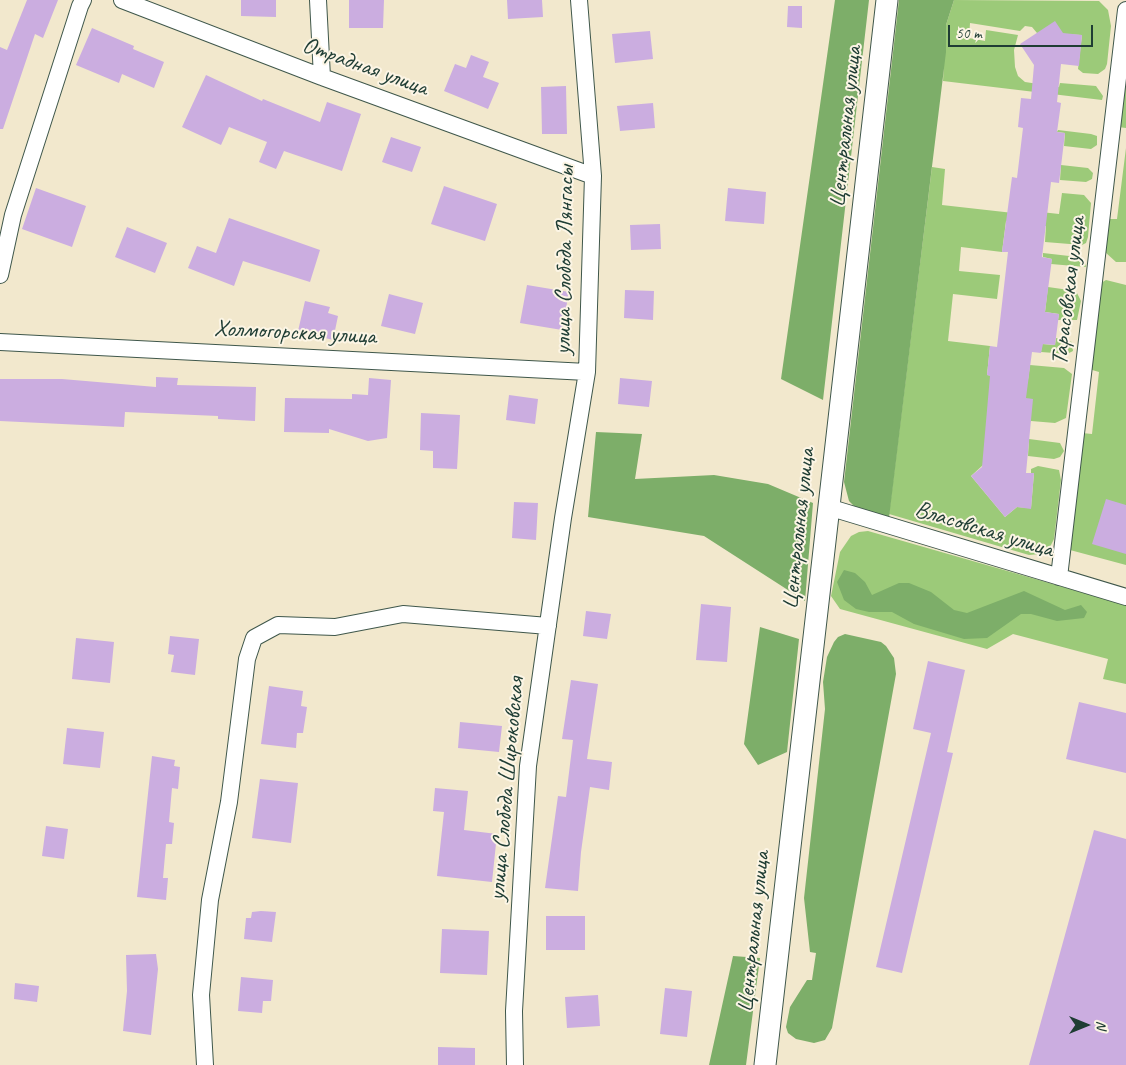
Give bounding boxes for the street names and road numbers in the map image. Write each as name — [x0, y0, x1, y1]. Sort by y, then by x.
street label: Отрадная улица — [298, 31, 432, 103]
street label: Центральная улица — [823, 45, 869, 209]
street label: улица Слобода Лянгасы — [549, 165, 581, 355]
street label: Тарасовская улица — [1046, 215, 1092, 367]
street label: Холмогорская улица — [213, 314, 377, 352]
street label: Центральная улица — [776, 447, 822, 611]
street label: Власовская улица — [911, 495, 1057, 565]
street label: улица Слобода Широковская — [483, 676, 531, 902]
street label: Центральная улица — [731, 850, 777, 1014]

